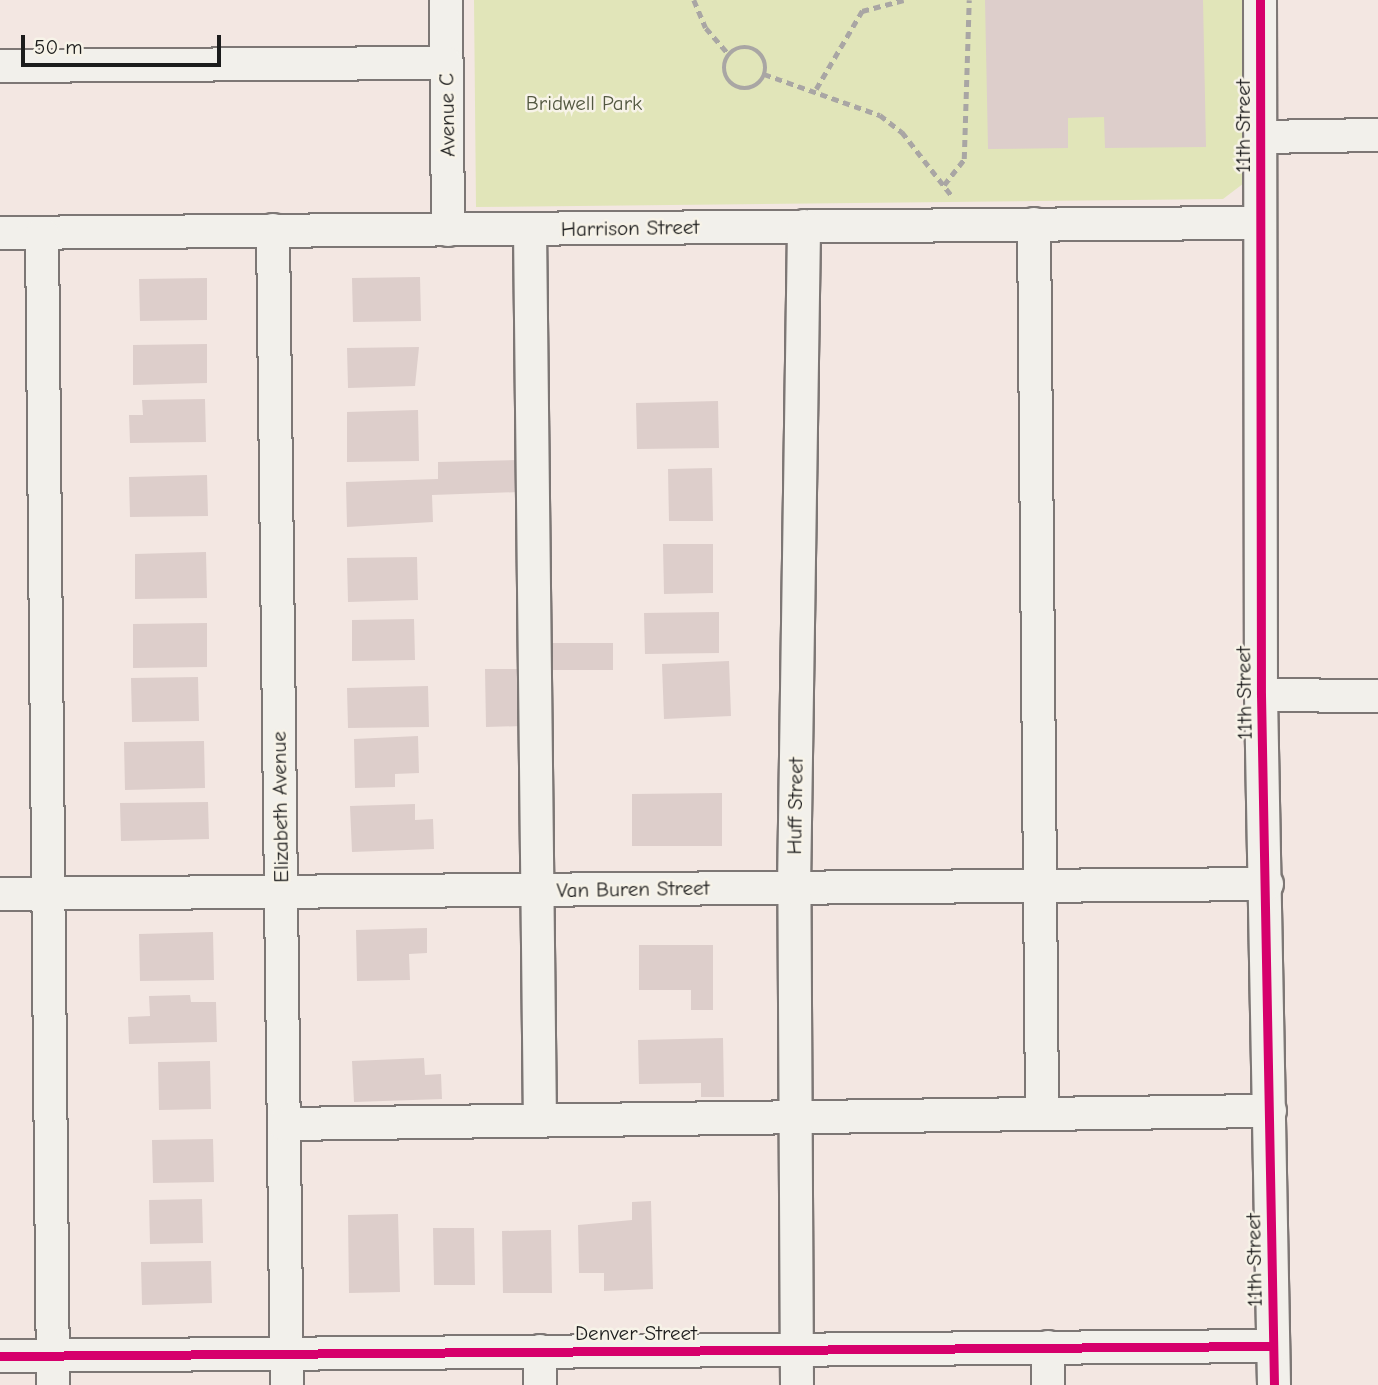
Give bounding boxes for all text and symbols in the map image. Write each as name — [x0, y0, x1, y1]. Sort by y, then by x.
scale bar — [24, 21, 224, 65]
text: 50 m — [34, 35, 83, 59]
street label: Avenue C — [434, 73, 460, 157]
street label: 11th Street — [1230, 79, 1256, 173]
park label: Bridwell Park — [526, 90, 642, 116]
street label: Harrison Street — [561, 214, 699, 242]
street label: 11th Street — [1231, 646, 1257, 740]
street label: Elizabeth Avenue — [266, 731, 294, 883]
street label: Huff Street — [782, 757, 808, 855]
street label: Van Buren Street — [556, 875, 710, 903]
street label: 11th Street — [1241, 1213, 1267, 1307]
street label: Denver Street — [575, 1320, 697, 1346]

